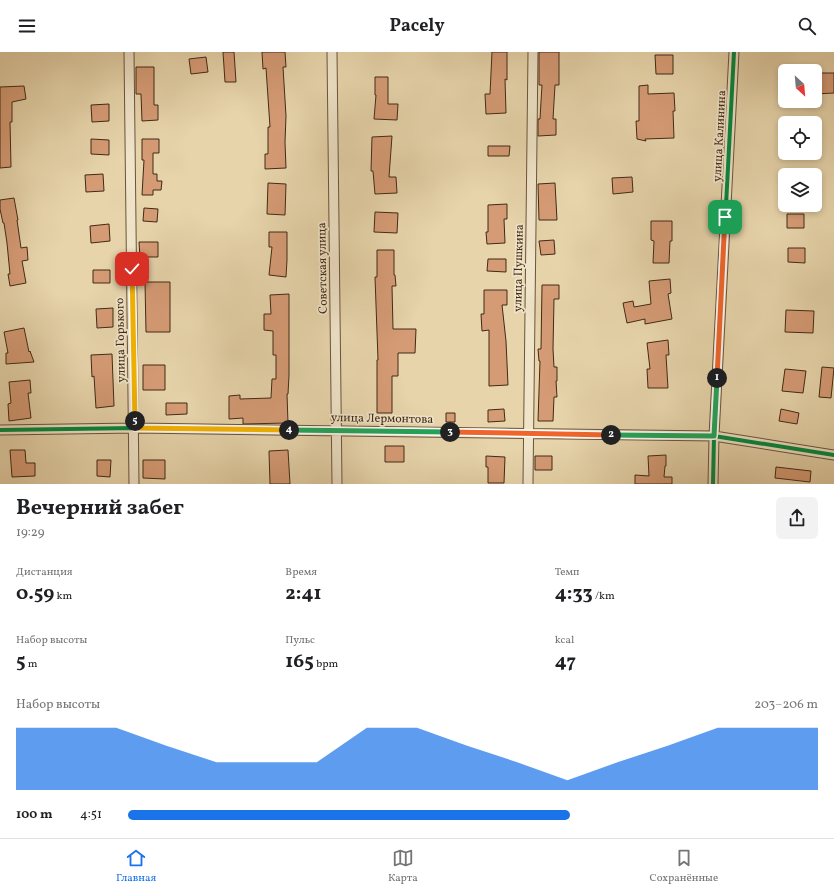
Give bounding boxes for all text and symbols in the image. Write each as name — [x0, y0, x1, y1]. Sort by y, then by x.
text: Pacely — [389, 14, 445, 39]
icon: menu — [16, 15, 38, 37]
icon: search — [796, 15, 818, 37]
north arrow — [778, 64, 822, 108]
map controls — [778, 64, 822, 212]
street label: улица Калинина — [710, 90, 730, 182]
button: locate — [778, 116, 822, 160]
button: layers — [778, 168, 822, 212]
pin — [708, 200, 742, 234]
icon: arrive — [714, 206, 736, 228]
street label: Советская улица — [314, 222, 332, 314]
street label: улица Пушкина — [510, 224, 528, 312]
pin — [115, 252, 149, 286]
icon: check — [121, 258, 143, 280]
street label: улица Горького — [112, 297, 130, 383]
pin: 1 — [707, 368, 727, 388]
text: 1 — [715, 370, 719, 385]
street label: улица Лермонтова — [331, 410, 433, 428]
pin: 5 — [125, 411, 145, 431]
text: 5 — [132, 413, 138, 428]
pin: 4 — [279, 420, 299, 440]
text: 4 — [286, 422, 292, 437]
pin: 3 — [440, 422, 460, 442]
text: 3 — [447, 424, 453, 439]
pin: 2 — [601, 425, 621, 445]
text: 2 — [608, 427, 614, 442]
text: Вечерний забег — [16, 493, 184, 524]
button: share — [776, 497, 818, 539]
text: 19:29 — [16, 524, 44, 542]
text: Дистанция — [16, 565, 73, 580]
text: Время — [285, 565, 317, 580]
text: Темп — [555, 565, 579, 580]
text: 0.59 — [16, 580, 54, 608]
text: 2:41 — [285, 580, 322, 608]
text: 4:33 — [555, 580, 593, 608]
text: km — [54, 589, 72, 604]
text: /km — [593, 589, 615, 604]
text: Набор высоты — [16, 633, 87, 648]
text: Пульс — [285, 633, 315, 648]
text: kcal — [555, 633, 574, 648]
text: 5 — [16, 648, 26, 676]
text: 165 — [285, 648, 314, 676]
text: 47 — [555, 648, 576, 676]
text: m — [26, 657, 38, 672]
text: bpm — [314, 657, 338, 672]
text: Набор высоты — [16, 696, 100, 714]
text: 203–206 m — [754, 696, 818, 714]
text: 100 m — [16, 806, 53, 824]
text: 4:51 — [80, 806, 102, 824]
tab: Главная — [116, 847, 156, 886]
tab: Карта — [388, 847, 418, 886]
tab: Сохранённые — [649, 847, 718, 886]

